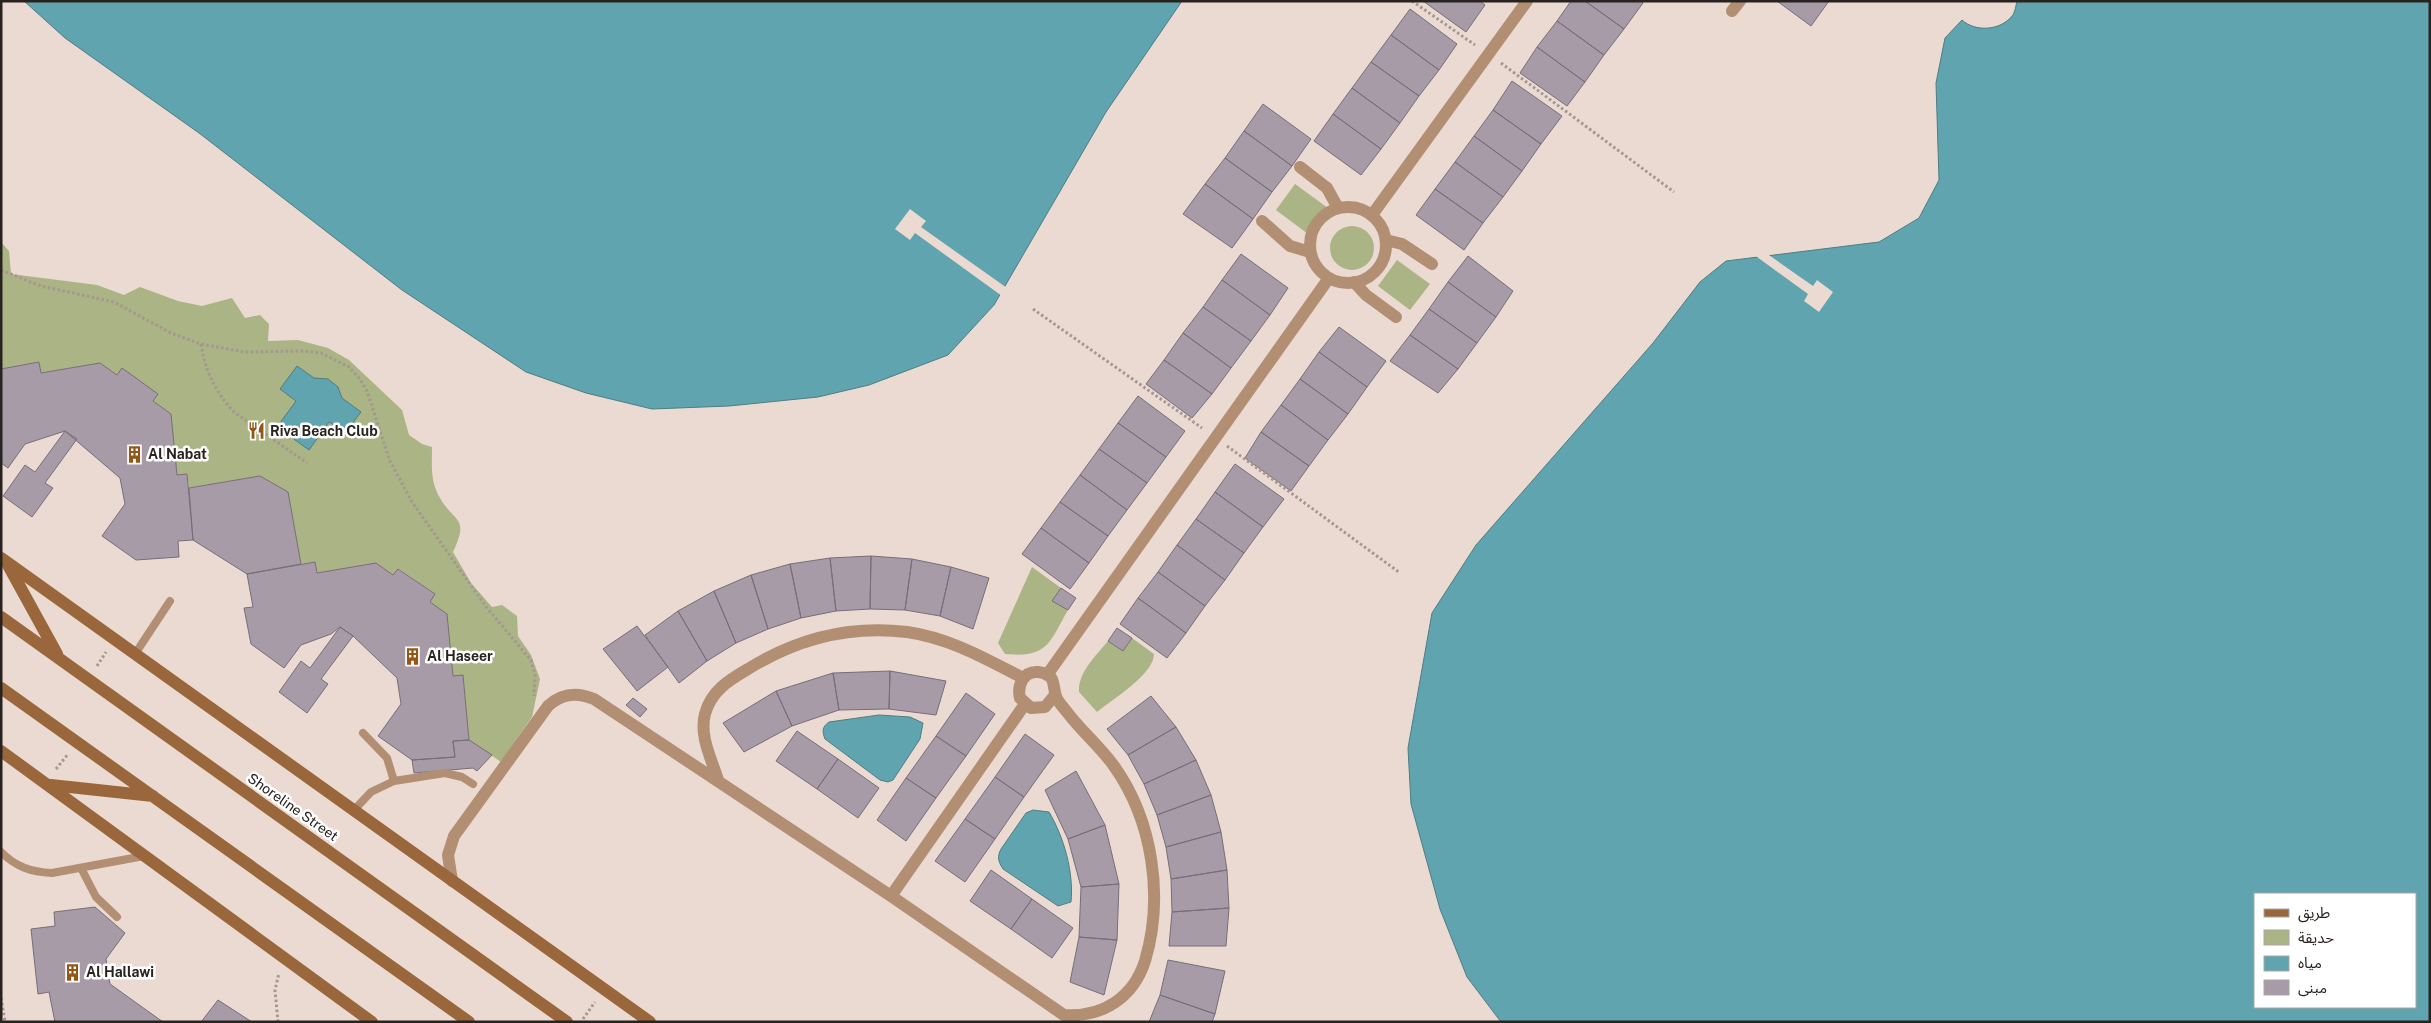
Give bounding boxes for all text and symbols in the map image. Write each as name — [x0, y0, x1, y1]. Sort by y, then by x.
restaurant icon: Riva Beach Club — [246, 421, 266, 441]
place label: Riva Beach Club — [270, 423, 378, 439]
building icon: Al Nabat — [124, 444, 144, 464]
place label: Al Nabat — [148, 446, 207, 462]
building icon: Al Haseer — [403, 646, 423, 666]
place label: Al Haseer — [427, 648, 493, 664]
street label: Shoreline Street — [245, 770, 341, 844]
legend — [2254, 893, 2416, 1008]
text: طريق — [2298, 904, 2330, 923]
text: حديقة — [2298, 929, 2334, 946]
text: مياه — [2298, 954, 2322, 971]
building icon: Al Hallawi — [62, 962, 82, 982]
place label: Al Hallawi — [86, 964, 154, 980]
text: مبنى — [2298, 979, 2327, 997]

